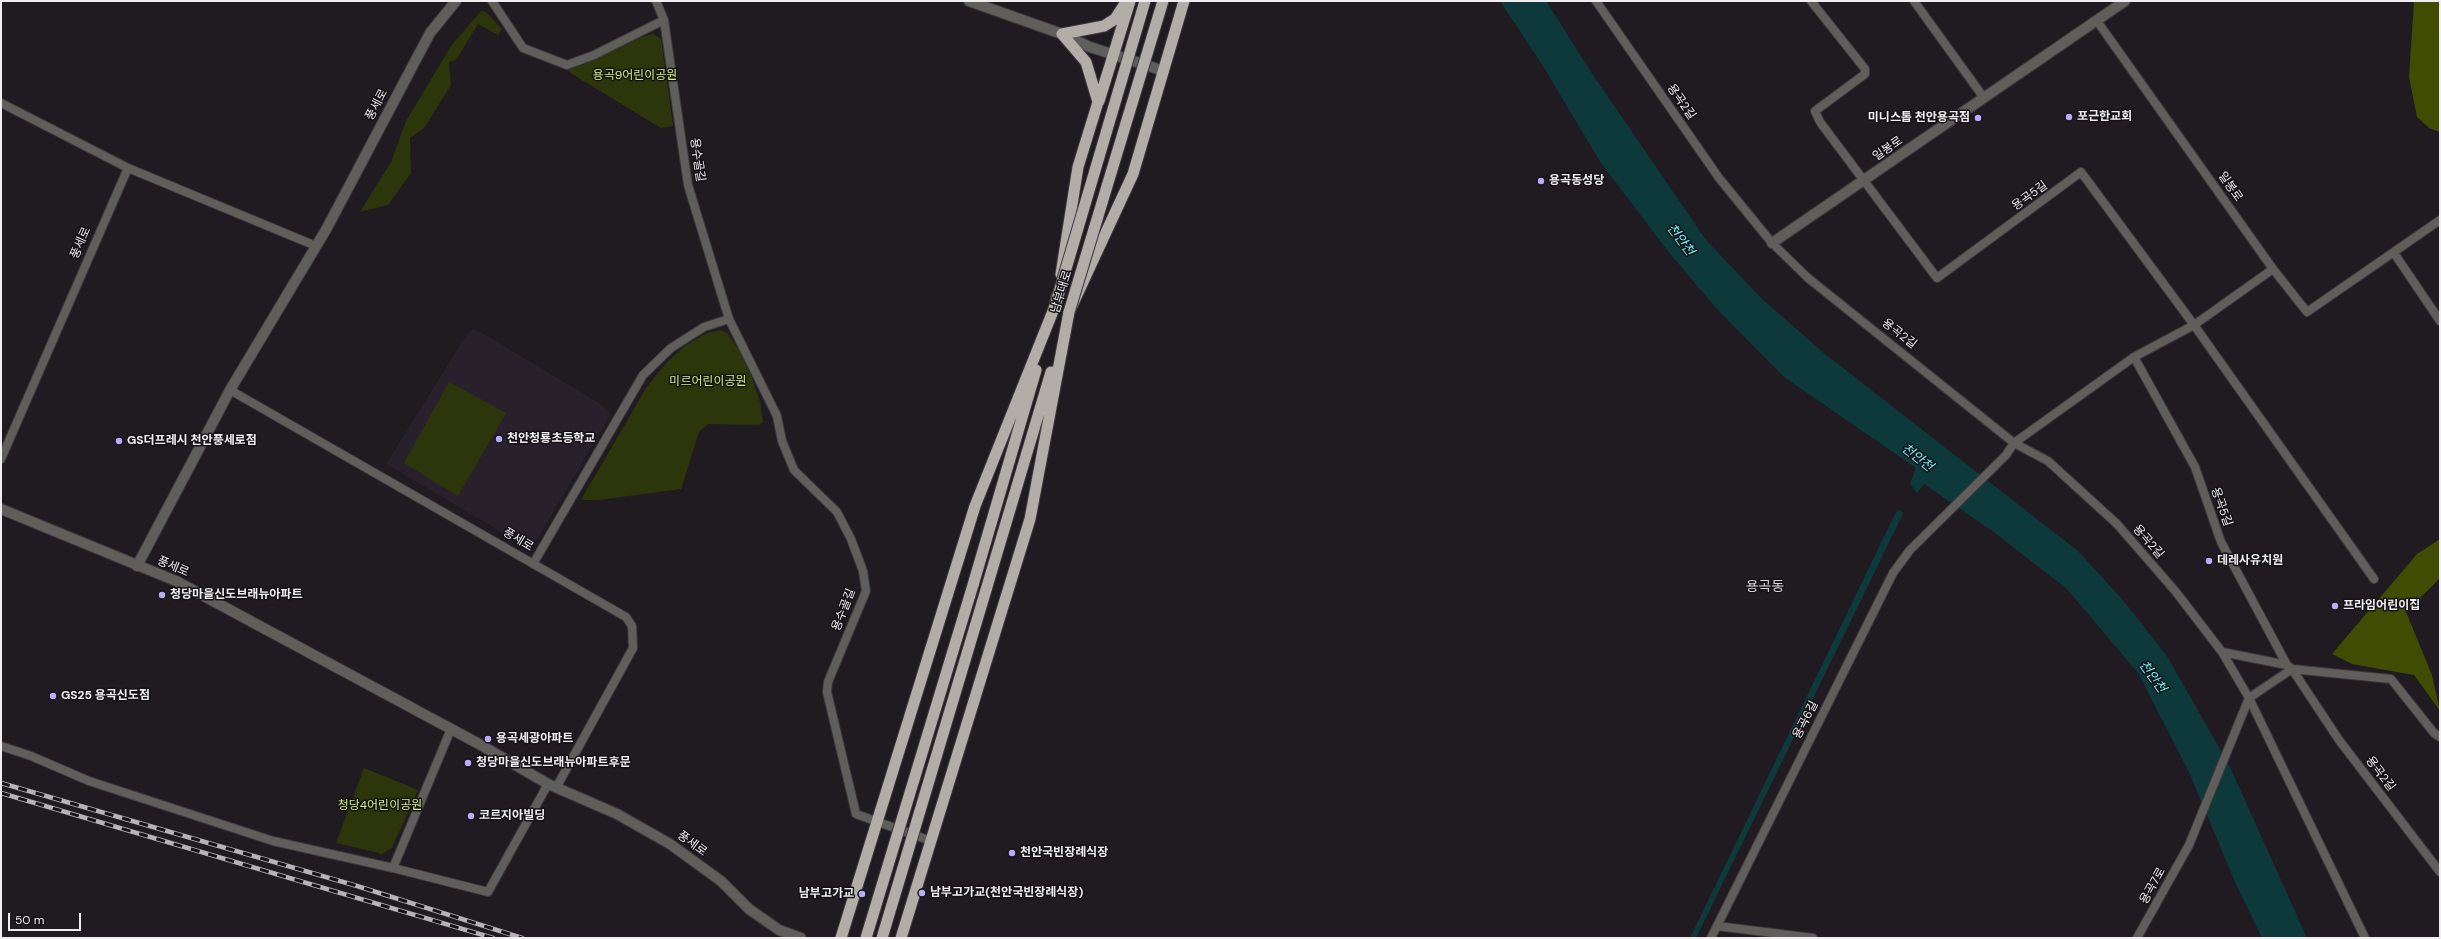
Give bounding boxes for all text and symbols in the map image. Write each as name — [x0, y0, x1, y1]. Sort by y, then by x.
park label: 용곡9어린이공원 — [593, 69, 677, 83]
street label: 용곡2길 — [1664, 81, 1698, 123]
street label: 풍세로 — [363, 87, 391, 123]
place label: 포근한교회 — [2077, 110, 2132, 124]
place label: 미니스톱 천안용곡점 — [1868, 111, 1970, 125]
marker: 포근한교회 — [2064, 112, 2074, 122]
marker: 미니스톱 천안용곡점 — [1973, 113, 1983, 123]
street label: 일봉로 — [1870, 134, 1906, 164]
street label: 용수골길 — [687, 137, 707, 183]
street label: 일봉로 — [2215, 169, 2245, 205]
place label: 용곡동성당 — [1549, 174, 1604, 188]
marker: 용곡동성당 — [1536, 176, 1546, 186]
street label: 용곡5길 — [2009, 178, 2051, 214]
water label: 천안천 — [1663, 221, 1697, 259]
street label: 풍세로 — [68, 225, 94, 261]
street label: 남부대로 — [1049, 269, 1075, 315]
street label: 용곡2길 — [1879, 316, 1919, 352]
park label: 미르어린이공원 — [669, 375, 747, 389]
place label: 천안청룡초등학교 — [507, 432, 595, 446]
place label: GS더프레시 천안풍세로점 — [127, 434, 257, 448]
marker: 천안청룡초등학교 — [494, 434, 504, 444]
marker: GS더프레시 천안풍세로점 — [114, 436, 124, 446]
water label: 천안천 — [1898, 441, 1936, 475]
street label: 용곡5길 — [2207, 486, 2235, 528]
street label: 용곡2길 — [2129, 522, 2167, 562]
street label: 풍세로 — [500, 525, 536, 555]
street label: 풍세로 — [155, 554, 191, 580]
place label: 데레사유치원 — [2217, 554, 2283, 568]
marker: 데레사유치원 — [2204, 556, 2214, 566]
district label: 용곡동 — [1746, 579, 1784, 595]
street label: 용수골길 — [829, 587, 859, 633]
place label: 청당마을신도브래뉴아파트 — [170, 588, 302, 602]
marker: 청당마을신도브래뉴아파트 — [157, 590, 167, 600]
place label: 프라임어린이집 — [2343, 599, 2420, 613]
marker: 프라임어린이집 — [2330, 601, 2340, 611]
water label: 천안천 — [2135, 658, 2169, 696]
place label: GS25 용곡신도점 — [61, 689, 150, 703]
marker: GS25 용곡신도점 — [48, 691, 58, 701]
street label: 용곡6길 — [1790, 699, 1822, 741]
place label: 용곡세광아파트 — [496, 732, 573, 746]
marker: 용곡세광아파트 — [483, 734, 493, 744]
street label: 용곡2길 — [2362, 754, 2398, 794]
place label: 청당마을신도브래뉴아파트후문 — [476, 756, 631, 770]
marker: 청당마을신도브래뉴아파트후문 — [463, 758, 473, 768]
park label: 청당4어린이공원 — [338, 799, 422, 813]
place label: 코르지아빌딩 — [479, 809, 545, 823]
marker: 코르지아빌딩 — [466, 811, 476, 821]
street label: 풍세로 — [674, 828, 710, 860]
place label: 천안국빈장례식장 — [1020, 846, 1108, 860]
marker: 천안국빈장례식장 — [1007, 848, 1017, 858]
street label: 용곡7로 — [2137, 865, 2169, 907]
place label: 남부고가교(천안국빈장례식장) — [930, 886, 1083, 900]
place label: 남부고가교 — [799, 887, 854, 901]
marker: 남부고가교(천안국빈장례식장) — [917, 888, 927, 898]
marker: 남부고가교 — [857, 889, 867, 899]
scale bar — [10, 905, 83, 931]
text: 50 m — [15, 912, 44, 928]

